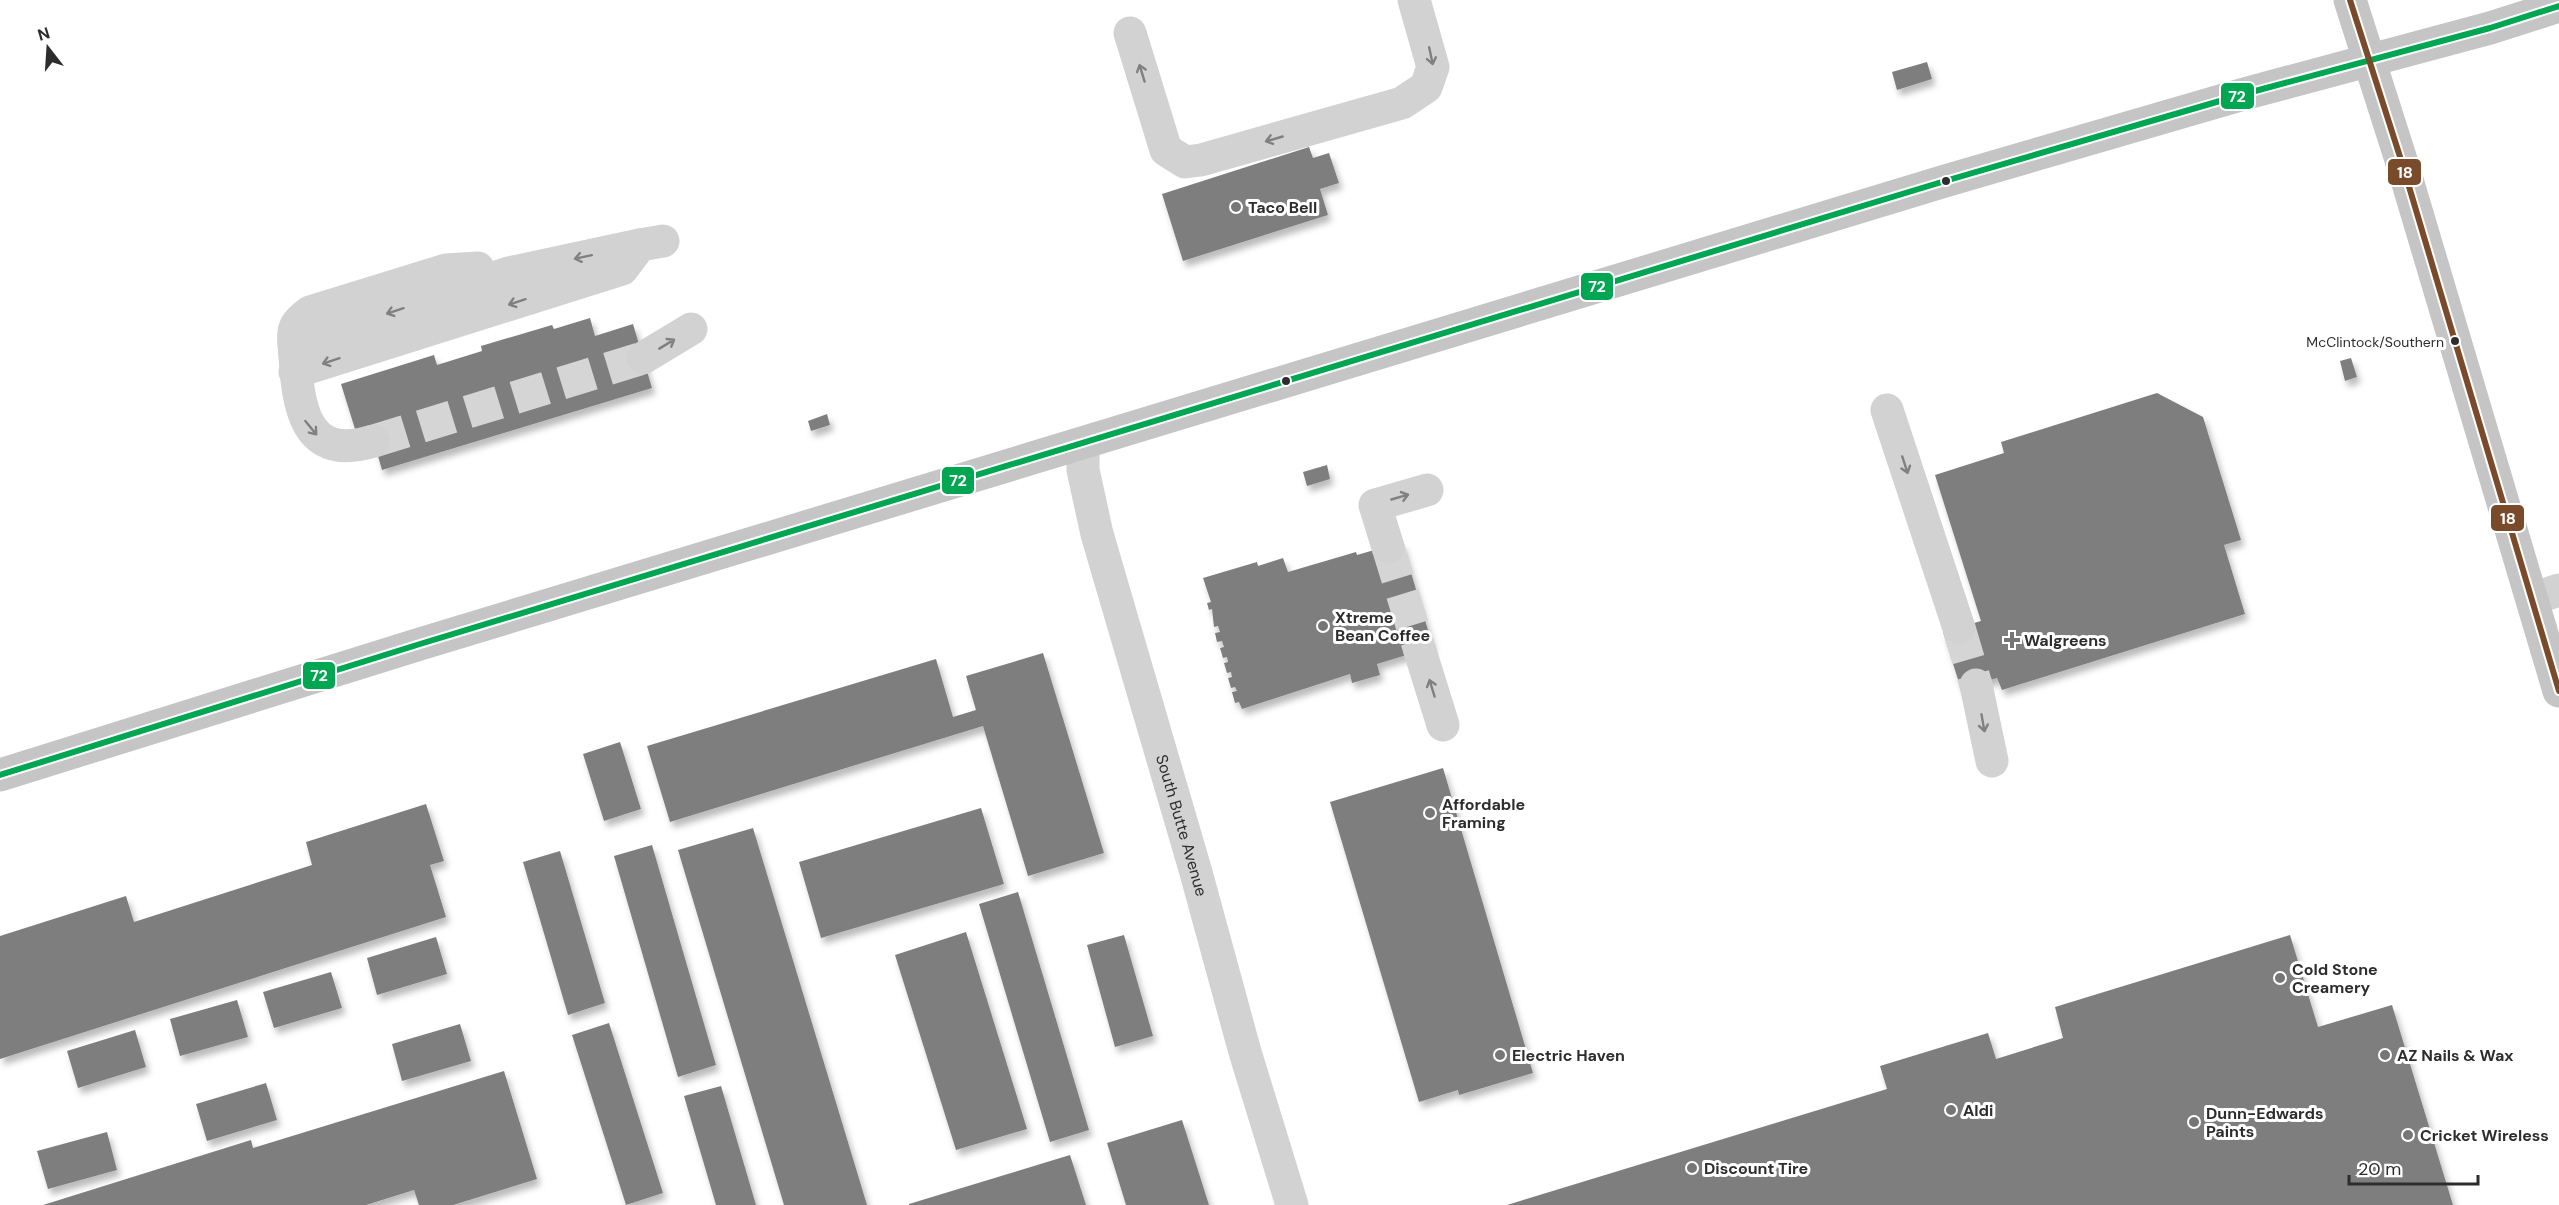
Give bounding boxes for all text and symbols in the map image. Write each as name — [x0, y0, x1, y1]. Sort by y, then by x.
north arrow — [18, 18, 78, 78]
text: N — [35, 22, 52, 46]
one-way arrow — [1426, 46, 1437, 65]
one-way arrow — [1136, 63, 1147, 82]
line badge: 72 — [2220, 82, 2255, 110]
text: 72 — [2228, 86, 2246, 107]
one-way arrow — [1265, 134, 1284, 145]
line badge: 18 — [2387, 158, 2422, 186]
text: 18 — [2397, 162, 2413, 183]
unlabelled marker — [1940, 175, 1952, 187]
place label: Taco Bell — [1248, 197, 1317, 218]
marker: Taco Bell — [1229, 200, 1243, 214]
one-way arrow — [574, 252, 593, 264]
line badge: 72 — [1580, 272, 1614, 301]
text: 72 — [1588, 276, 1606, 297]
one-way arrow — [508, 297, 527, 308]
one-way arrow — [387, 306, 405, 317]
place label: McClintock/Southern — [2306, 333, 2444, 351]
marker: McClintock/Southern — [2449, 335, 2461, 347]
one-way arrow — [658, 337, 675, 349]
one-way arrow — [322, 356, 341, 367]
unlabelled marker — [1280, 375, 1292, 387]
one-way arrow — [305, 420, 318, 436]
one-way arrow — [1900, 455, 1911, 474]
line badge: 72 — [941, 466, 975, 495]
text: 72 — [949, 470, 967, 491]
one-way arrow — [1391, 491, 1410, 502]
line badge: 18 — [2490, 504, 2525, 532]
text: 18 — [2500, 508, 2516, 529]
place label: Xtreme Bean Coffee — [1335, 607, 1430, 646]
marker: Xtreme Bean Coffee — [1316, 619, 1330, 633]
place label: Walgreens — [2024, 630, 2107, 651]
marker: Walgreens — [2005, 633, 2019, 647]
line badge: 72 — [302, 661, 336, 690]
text: 72 — [310, 665, 328, 686]
one-way arrow — [1426, 679, 1437, 698]
one-way arrow — [1977, 713, 1988, 732]
street label: South Butte Avenue — [1151, 752, 1212, 899]
place label: Affordable Framing — [1442, 794, 1525, 833]
marker: Affordable Framing — [1423, 806, 1437, 820]
place label: Cold Stone Creamery — [2292, 959, 2378, 998]
marker: Cold Stone Creamery — [2273, 971, 2287, 985]
place label: Electric Haven — [1512, 1045, 1625, 1066]
place label: AZ Nails & Wax — [2397, 1045, 2513, 1066]
marker: Electric Haven — [1493, 1048, 1507, 1062]
marker: AZ Nails & Wax — [2378, 1048, 2392, 1062]
place label: Aldi — [1963, 1100, 1993, 1121]
marker: Aldi — [1944, 1103, 1958, 1117]
place label: Dunn-Edwards Paints — [2206, 1103, 2323, 1142]
marker: Dunn-Edwards Paints — [2187, 1115, 2201, 1129]
place label: Cricket Wireless — [2420, 1125, 2549, 1146]
marker: Cricket Wireless — [2401, 1128, 2415, 1142]
scale bar — [2349, 1148, 2478, 1186]
text: 20 m — [2358, 1157, 2401, 1181]
place label: Discount Tire — [1704, 1158, 1808, 1179]
marker: Discount Tire — [1685, 1161, 1699, 1175]

